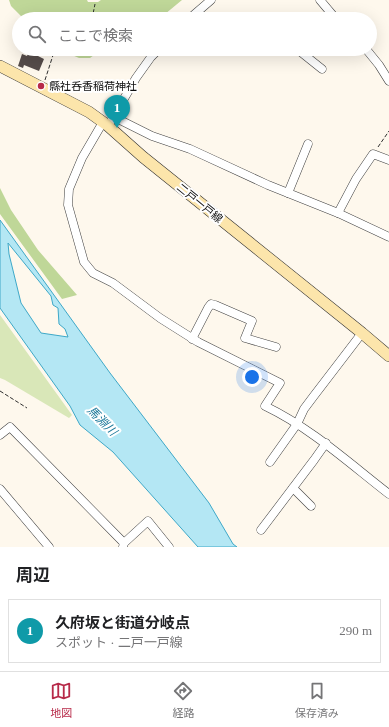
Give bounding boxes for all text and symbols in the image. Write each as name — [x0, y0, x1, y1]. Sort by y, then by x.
search box — [12, 12, 377, 56]
icon: search — [26, 23, 48, 45]
text: ここで検索 — [58, 28, 133, 44]
place label: 縣社呑香稲荷神社 — [49, 80, 137, 92]
marker: 縣社呑香稲荷神社 — [36, 81, 46, 91]
pin: 1 — [104, 95, 130, 128]
street label: 二戸一戸線 — [175, 181, 225, 225]
your location — [242, 367, 262, 387]
water label: 馬淵川 — [84, 403, 121, 440]
text: 周辺 — [16, 566, 50, 585]
text: 久府坂と街道分岐点 — [55, 615, 190, 631]
text: 1 — [27, 623, 33, 638]
text: 290 m — [339, 623, 372, 638]
text: スポット · 二戸一戸線 — [55, 635, 183, 650]
tab: 地図 — [50, 680, 72, 720]
tab: 経路 — [172, 680, 194, 720]
tab: 保存済み — [295, 680, 339, 720]

